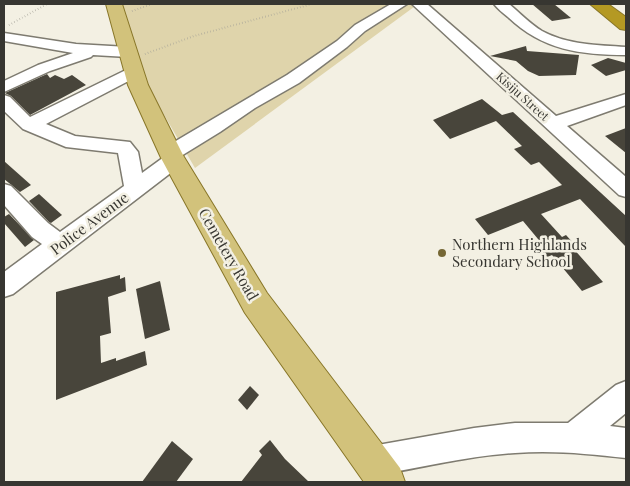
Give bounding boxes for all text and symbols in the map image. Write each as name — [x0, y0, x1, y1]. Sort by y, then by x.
street label: Kisiju Street — [493, 68, 553, 124]
street label: Police Avenue — [46, 187, 132, 259]
street label: Cemetery Road — [194, 204, 264, 304]
place label: Northern Highlands Secondary School — [452, 234, 587, 271]
marker: Northern Highlands Secondary School — [436, 247, 448, 259]

